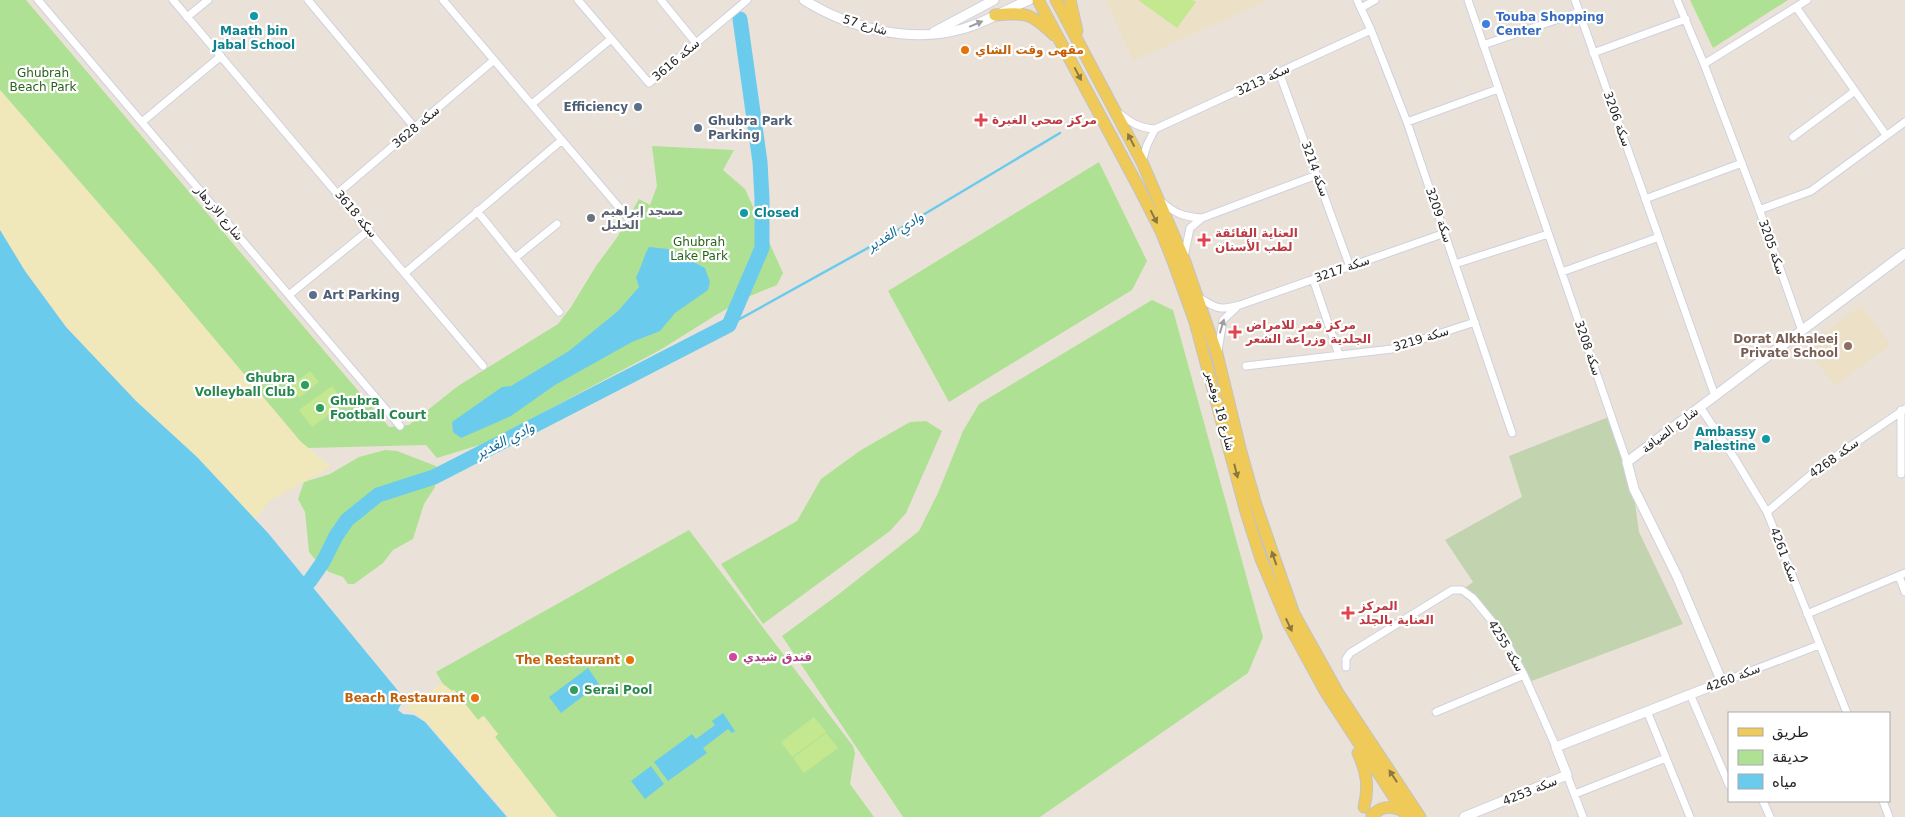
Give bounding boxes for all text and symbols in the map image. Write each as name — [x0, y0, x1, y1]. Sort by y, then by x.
marker: Maath bin Jabal School — [248, 10, 260, 22]
place label: Touba Shopping Center — [1496, 10, 1604, 38]
street label: شارع 57 — [841, 12, 889, 39]
marker: Touba Shopping Center — [1480, 18, 1492, 30]
one-way arrow — [969, 19, 983, 27]
place label: Maath bin Jabal School — [212, 24, 295, 52]
street label: سكة 3616 — [649, 36, 703, 84]
place label: مقهى وقت الشاي — [975, 43, 1084, 58]
marker: مقهى وقت الشاي — [959, 44, 971, 56]
street label: سكة 3213 — [1234, 62, 1292, 98]
park label: Ghubrah Beach Park — [10, 66, 77, 94]
one-way arrow — [1073, 67, 1082, 80]
street label: سكة 3206 — [1601, 90, 1633, 148]
place label: Efficiency — [564, 100, 628, 114]
marker: Efficiency — [632, 101, 644, 113]
street label: سكة 3628 — [389, 103, 443, 151]
marker: مركز صحي الغبرة — [974, 113, 988, 127]
place label: مركز صحي الغبرة — [992, 113, 1097, 127]
place label: Ghubra Park Parking — [708, 114, 793, 142]
marker: Ghubra Park Parking — [692, 122, 704, 134]
one-way arrow — [1127, 133, 1135, 148]
street label: سكة 3214 — [1299, 140, 1331, 198]
street label: شارع الازدهار — [191, 182, 246, 244]
street label: سكة 3209 — [1423, 186, 1455, 244]
street label: سكة 3618 — [332, 187, 380, 241]
place label: مسجد إبراهيم الخليل — [601, 204, 683, 232]
place label: Closed — [754, 206, 799, 220]
marker: Closed — [738, 207, 750, 219]
water label: وادي الغدير — [863, 208, 928, 257]
one-way arrow — [1150, 210, 1158, 224]
marker: مسجد إبراهيم الخليل — [585, 212, 597, 224]
street label: سكة 3205 — [1756, 218, 1788, 276]
place label: العناية الفائقة لطب الأسنان — [1215, 226, 1298, 254]
marker: العناية الفائقة لطب الأسنان — [1197, 233, 1211, 247]
park label: Ghubrah Lake Park — [670, 235, 728, 263]
street label: سكة 3217 — [1313, 253, 1371, 285]
place label: Art Parking — [323, 288, 400, 302]
marker: Art Parking — [307, 289, 319, 301]
one-way arrow — [1219, 318, 1226, 333]
place label: مركز قمر للامراض الجلدية وزراعة الشعر — [1245, 318, 1371, 347]
street label: سكة 3208 — [1572, 319, 1604, 377]
street label: سكة 3219 — [1391, 324, 1451, 354]
marker: مركز قمر للامراض الجلدية وزراعة الشعر — [1228, 325, 1242, 339]
place label: Dorat Alkhaleej Private School — [1733, 332, 1838, 360]
marker: Dorat Alkhaleej Private School — [1842, 340, 1854, 352]
street label: شارع 18 نوفمبر — [1201, 369, 1237, 453]
place label: Ghubra Volleyball Club — [195, 371, 295, 399]
marker: Ghubra Volleyball Club — [299, 379, 311, 391]
place label: Ghubra Football Court — [330, 394, 427, 422]
marker: Ghubra Football Court — [314, 402, 326, 414]
street label: شارع الضيافة — [1639, 404, 1702, 457]
water label: وادي الغدير — [472, 419, 538, 465]
place label: Ambassy Palestine — [1694, 425, 1756, 453]
marker: Ambassy Palestine — [1760, 433, 1772, 445]
street label: سكة 4268 — [1807, 435, 1861, 481]
one-way arrow — [1232, 464, 1240, 479]
street label: سكة 4261 — [1767, 526, 1801, 584]
one-way arrow — [1269, 550, 1277, 565]
place label: المركز العناية بالجلد — [1358, 599, 1434, 627]
marker: المركز العناية بالجلد — [1341, 606, 1355, 620]
one-way arrow — [1284, 617, 1293, 632]
street label: سكة 4255 — [1485, 618, 1527, 674]
place label: فندق شيدي — [743, 650, 812, 664]
marker: فندق شيدي — [727, 651, 739, 663]
place label: The Restaurant — [516, 653, 620, 667]
marker: The Restaurant — [624, 654, 636, 666]
street label: سكة 4260 — [1704, 661, 1762, 695]
place label: Serai Pool — [584, 683, 652, 697]
marker: Serai Pool — [568, 684, 580, 696]
place label: Beach Restaurant — [345, 691, 465, 705]
marker: Beach Restaurant — [469, 692, 481, 704]
legend — [1728, 712, 1890, 802]
text: طريق — [1772, 723, 1809, 741]
text: حديقة — [1772, 748, 1809, 766]
one-way arrow — [1389, 770, 1398, 783]
text: مياه — [1772, 773, 1797, 791]
street label: سكة 4253 — [1501, 774, 1559, 808]

